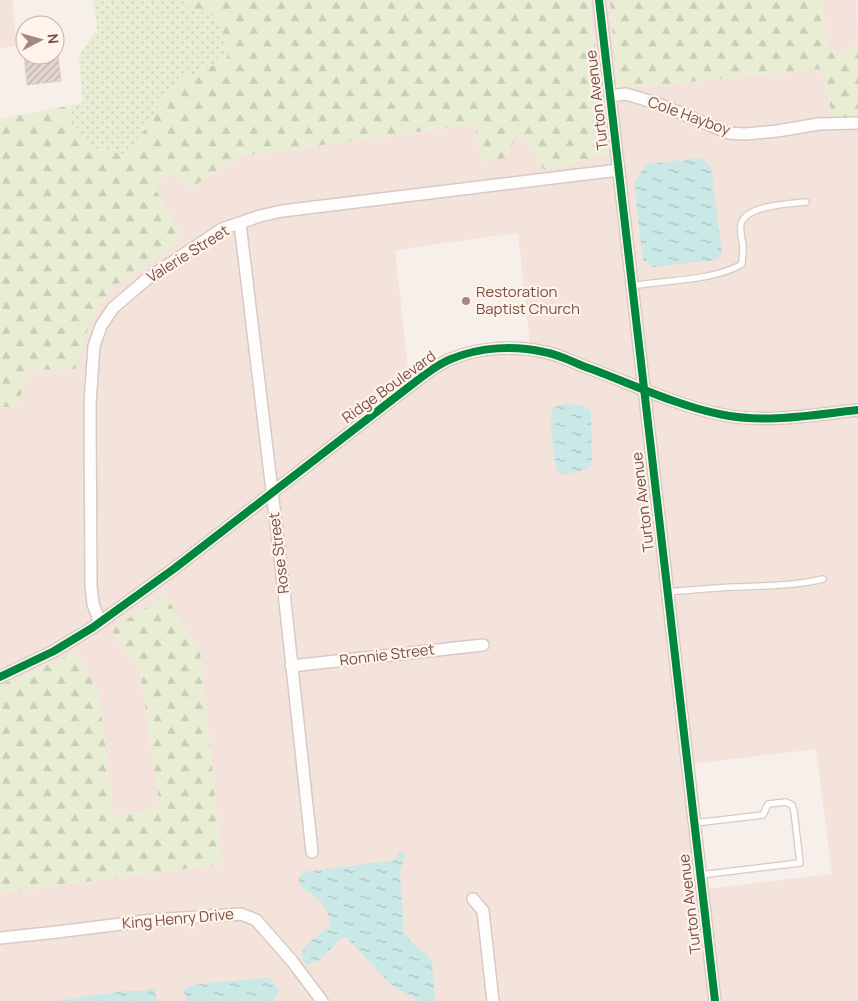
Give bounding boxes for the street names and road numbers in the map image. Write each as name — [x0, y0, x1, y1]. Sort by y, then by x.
street label: Turton Avenue — [580, 49, 613, 151]
street label: Cole Hayboy — [645, 91, 733, 140]
street label: Valerie Street — [142, 220, 233, 287]
street label: Ridge Boulevard — [338, 345, 440, 428]
street label: Turton Avenue — [626, 451, 659, 553]
street label: Rose Street — [263, 511, 294, 595]
street label: Ronnie Street — [338, 638, 436, 671]
street label: Turton Avenue — [673, 853, 706, 955]
street label: King Henry Drive — [121, 903, 235, 934]

